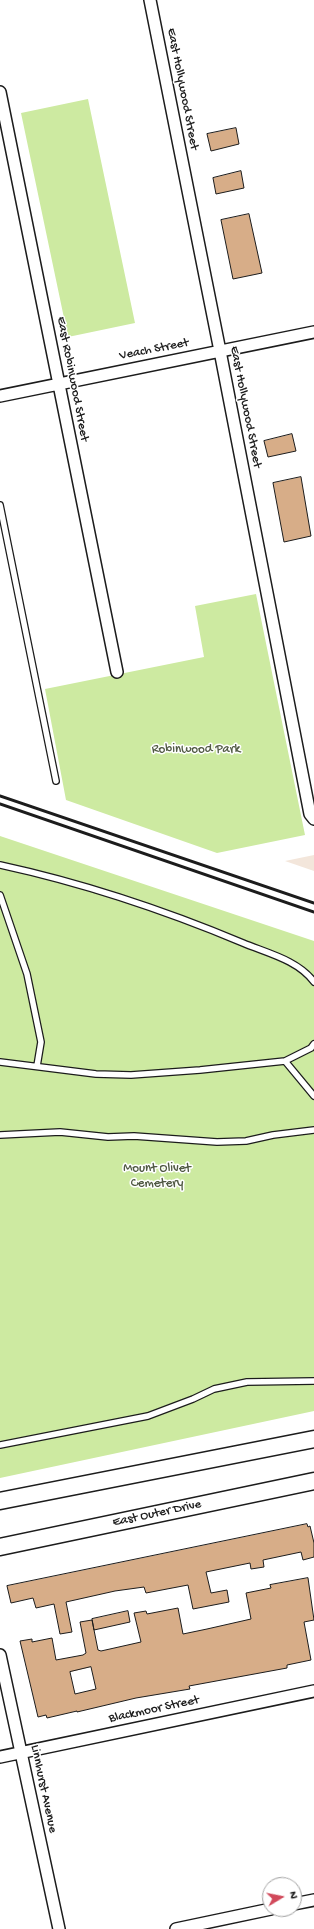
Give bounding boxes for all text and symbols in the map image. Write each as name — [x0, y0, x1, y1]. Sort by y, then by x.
street label: East Hollywood Street — [163, 27, 201, 151]
street label: East Robinwood Street — [52, 315, 92, 443]
street label: Veach Street — [118, 336, 190, 364]
street label: East Hollywood Street — [226, 345, 264, 469]
park label: Robinwood Park — [152, 742, 240, 758]
park label: Mount Olivet Cemetery — [123, 1161, 191, 1192]
street label: East Outer Drive — [111, 1497, 203, 1531]
street label: Blackmoor Street — [107, 1693, 201, 1727]
street label: Linnhurst Avenue — [26, 1743, 60, 1835]
north arrow — [262, 1877, 302, 1917]
text: N — [286, 1891, 299, 1900]

